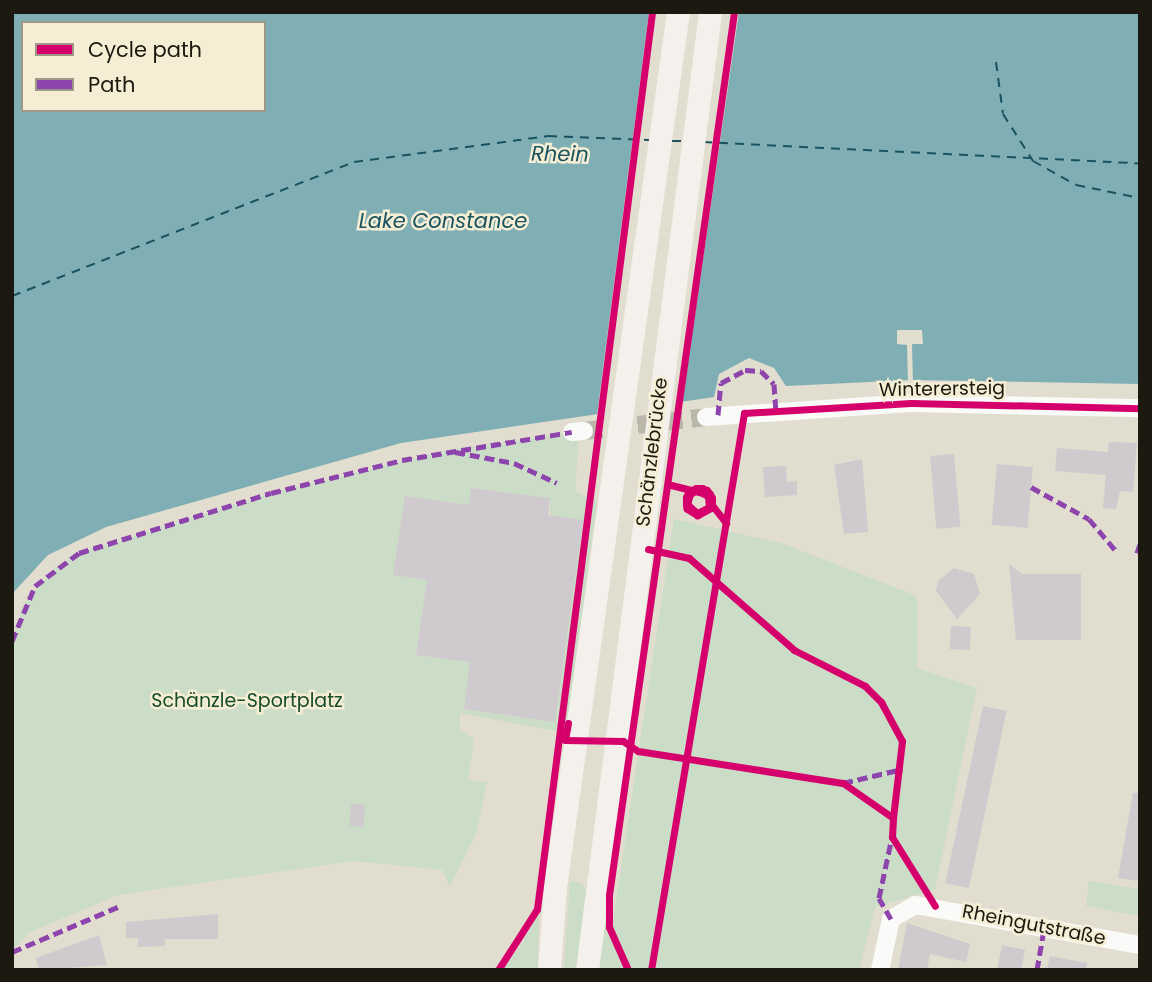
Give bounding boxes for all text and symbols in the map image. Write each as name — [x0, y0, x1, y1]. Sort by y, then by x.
legend — [21, 21, 266, 112]
text: Cycle path — [88, 35, 202, 64]
text: Path — [88, 70, 135, 99]
water label: Rhein — [531, 141, 589, 167]
water label: Lake Constance — [359, 208, 527, 234]
street label: Schänzlebrücke — [632, 376, 672, 528]
street label: Winterersteig — [879, 377, 1005, 401]
park label: Schänzle-Sportplatz — [151, 690, 343, 712]
street label: Rheingutstraße — [960, 900, 1108, 950]

